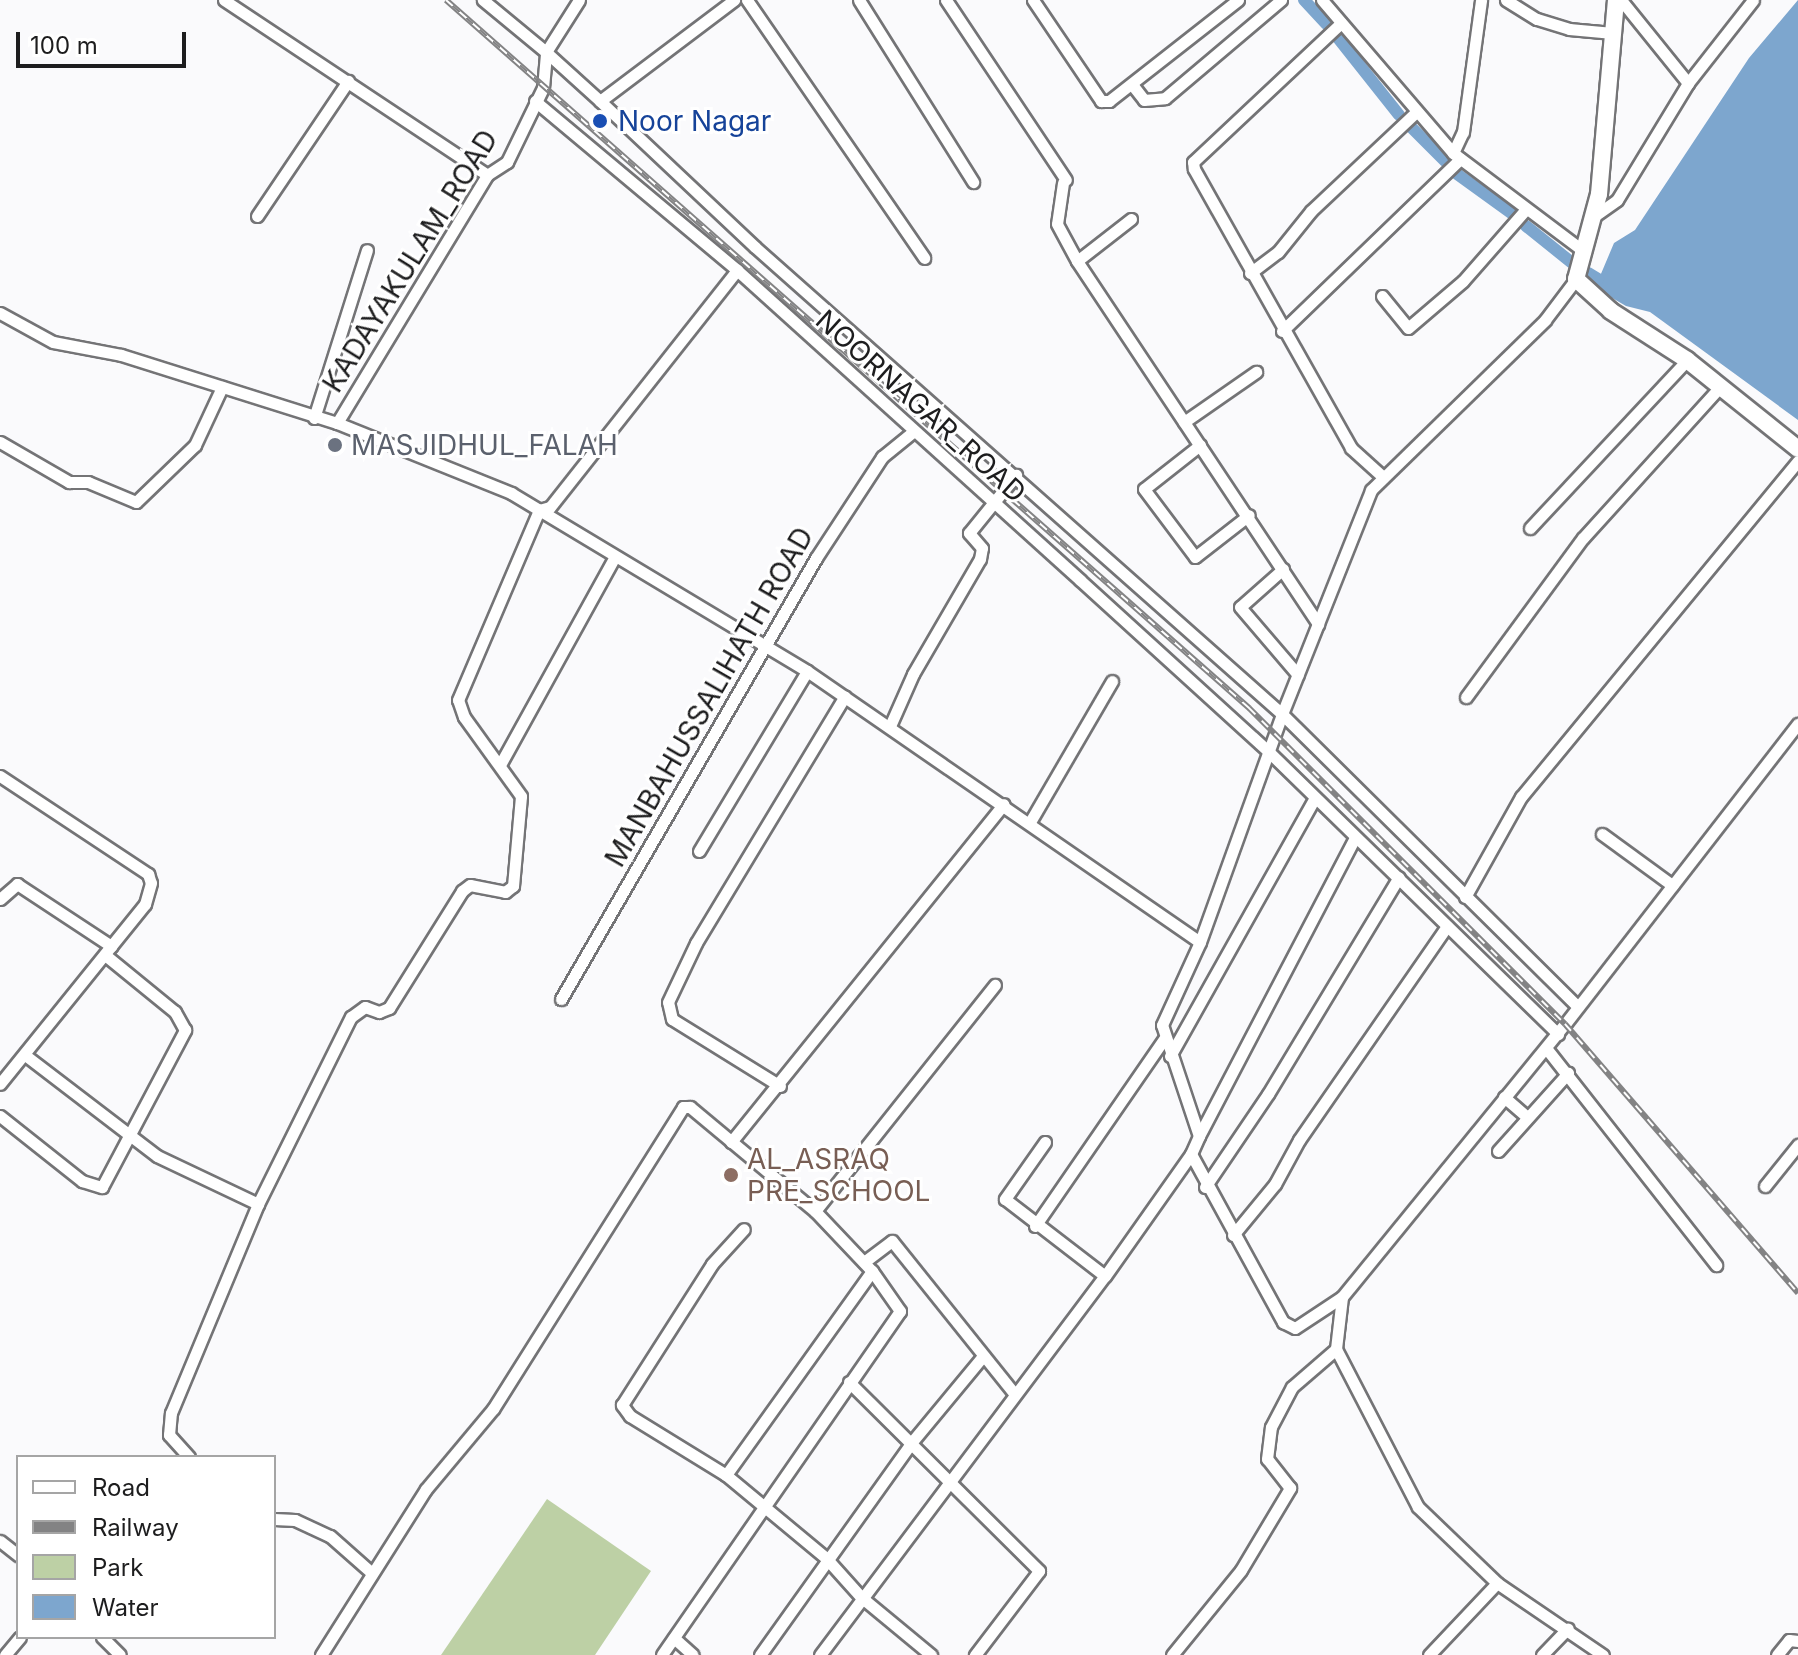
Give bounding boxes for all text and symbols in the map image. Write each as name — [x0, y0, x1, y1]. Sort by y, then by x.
scale bar — [20, 16, 190, 66]
text: 100 m — [30, 31, 98, 60]
place label: Noor Nagar — [618, 104, 771, 138]
marker: Noor Nagar — [589, 110, 611, 132]
street label: KADAYAKULAM_ROAD — [316, 124, 504, 398]
street label: NOORNAGAR_ROAD — [809, 303, 1033, 509]
place label: MASJIDHUL_FALAH — [351, 428, 618, 462]
marker: MASJIDHUL_FALAH — [326, 436, 344, 454]
street label: MANBAHUSSALIHATH ROAD — [598, 521, 820, 873]
place label: AL_ASRAQ PRE_SCHOOL — [747, 1142, 930, 1208]
marker: AL_ASRAQ PRE_SCHOOL — [722, 1166, 740, 1184]
legend — [16, 1455, 276, 1639]
text: Road — [92, 1473, 150, 1502]
text: Railway — [92, 1513, 179, 1542]
text: Park — [92, 1553, 143, 1582]
text: Water — [92, 1593, 159, 1622]

